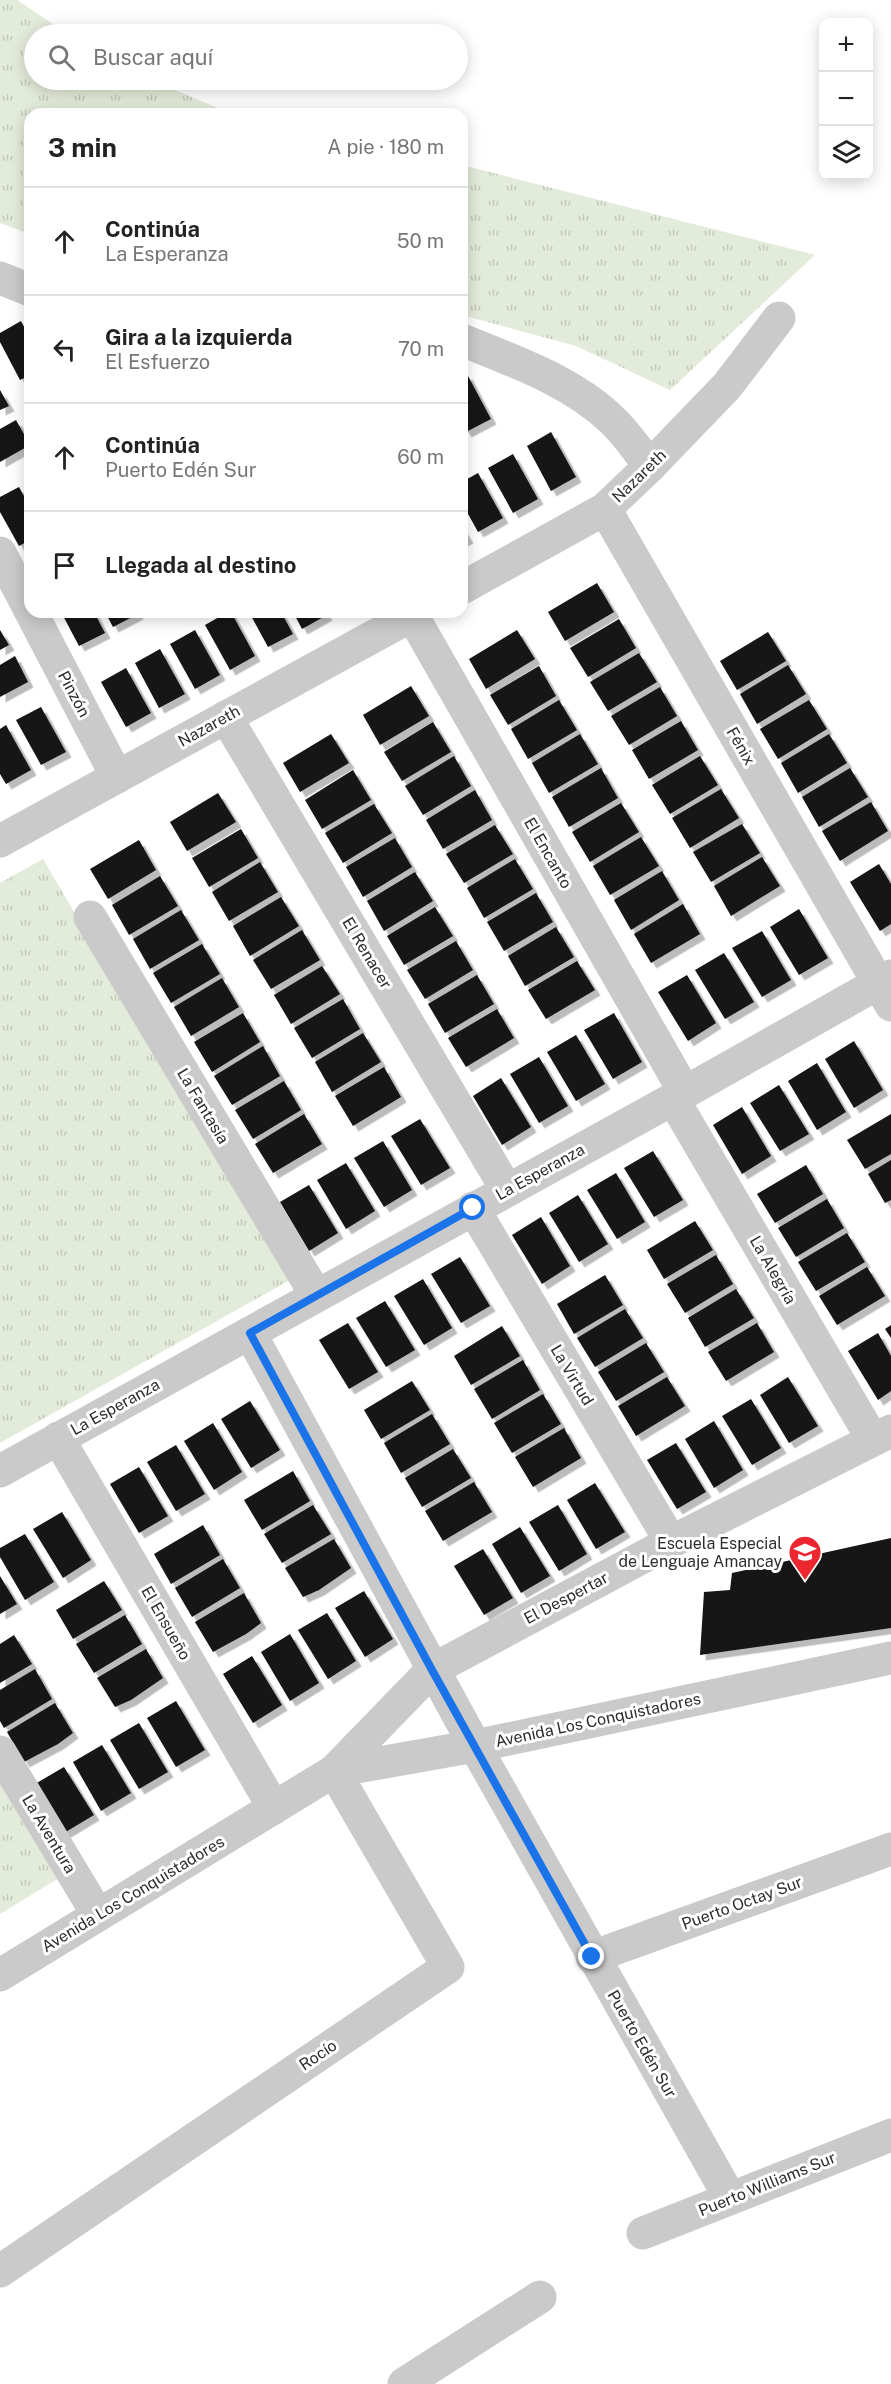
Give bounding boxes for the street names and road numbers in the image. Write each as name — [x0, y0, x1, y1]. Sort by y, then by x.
street label: Nazareth — [608, 446, 670, 506]
street label: Pinzón — [54, 668, 94, 720]
street label: Nazareth — [175, 701, 243, 751]
street label: Fénix — [723, 724, 759, 768]
street label: El Encanto — [520, 814, 576, 892]
street label: El Renacer — [338, 914, 396, 992]
street label: La Fantasía — [173, 1065, 233, 1147]
street label: La Esperanza — [492, 1140, 588, 1204]
street label: La Alegría — [746, 1233, 800, 1307]
street label: La Virtud — [547, 1341, 597, 1409]
street label: La Esperanza — [67, 1375, 163, 1439]
street label: El Despertar — [521, 1568, 611, 1628]
street label: El Ensueño — [137, 1583, 195, 1663]
street label: Avenida Los Conquistadores — [494, 1689, 702, 1751]
street label: La Aventura — [18, 1791, 80, 1877]
street label: Avenida Los Conquistadores — [38, 1832, 228, 1956]
street label: Puerto Octay Sur — [679, 1872, 805, 1934]
street label: Puerto Edén Sur — [603, 1987, 681, 2101]
street label: Rocío — [296, 2036, 340, 2074]
street label: Puerto Williams Sur — [696, 2148, 838, 2220]

